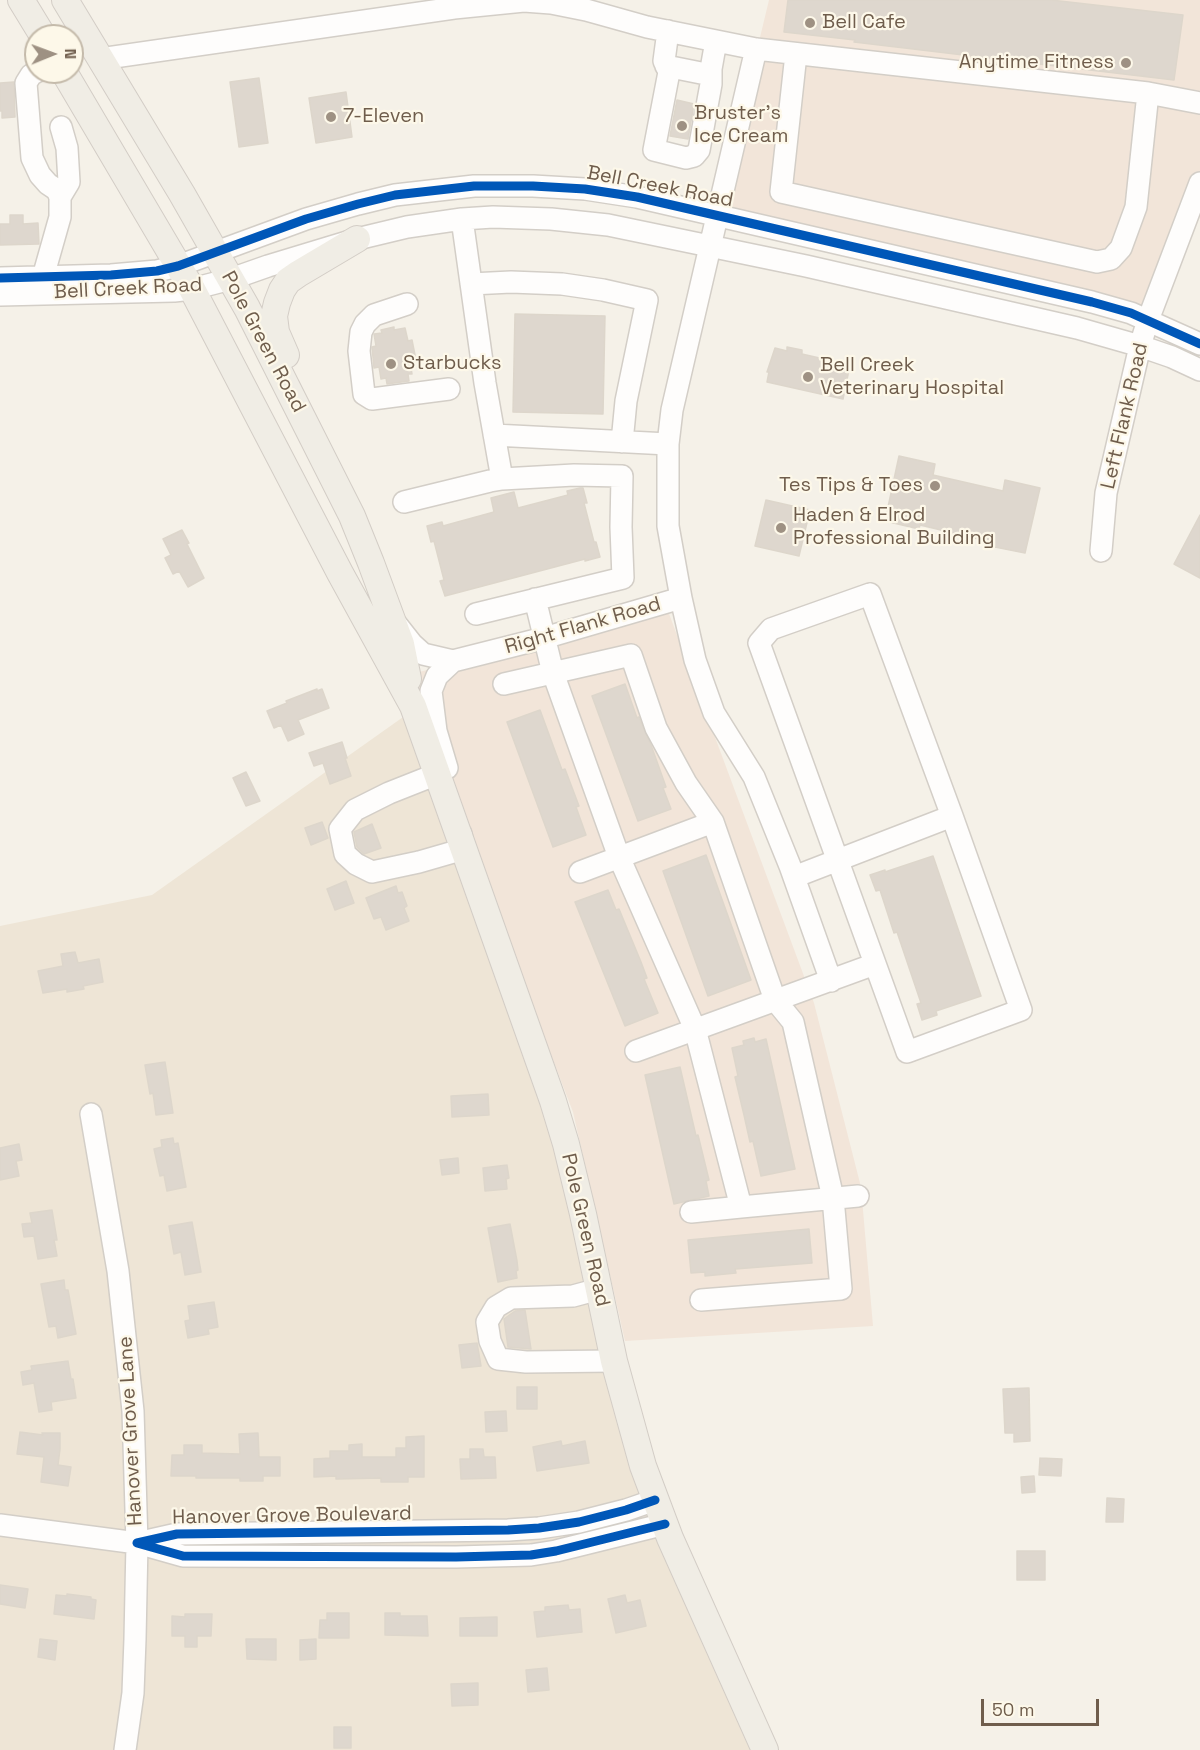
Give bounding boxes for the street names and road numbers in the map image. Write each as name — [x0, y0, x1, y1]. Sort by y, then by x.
street label: Bell Creek Road — [585, 161, 735, 213]
street label: Pole Green Road — [216, 267, 310, 417]
street label: Bell Creek Road — [53, 273, 203, 305]
street label: Left Flank Road — [1096, 340, 1154, 492]
street label: Right Flank Road — [502, 592, 664, 660]
street label: Pole Green Road — [556, 1151, 614, 1309]
street label: Hanover Grove Lane — [114, 1336, 148, 1526]
street label: Hanover Grove Boulevard — [172, 1502, 412, 1530]

